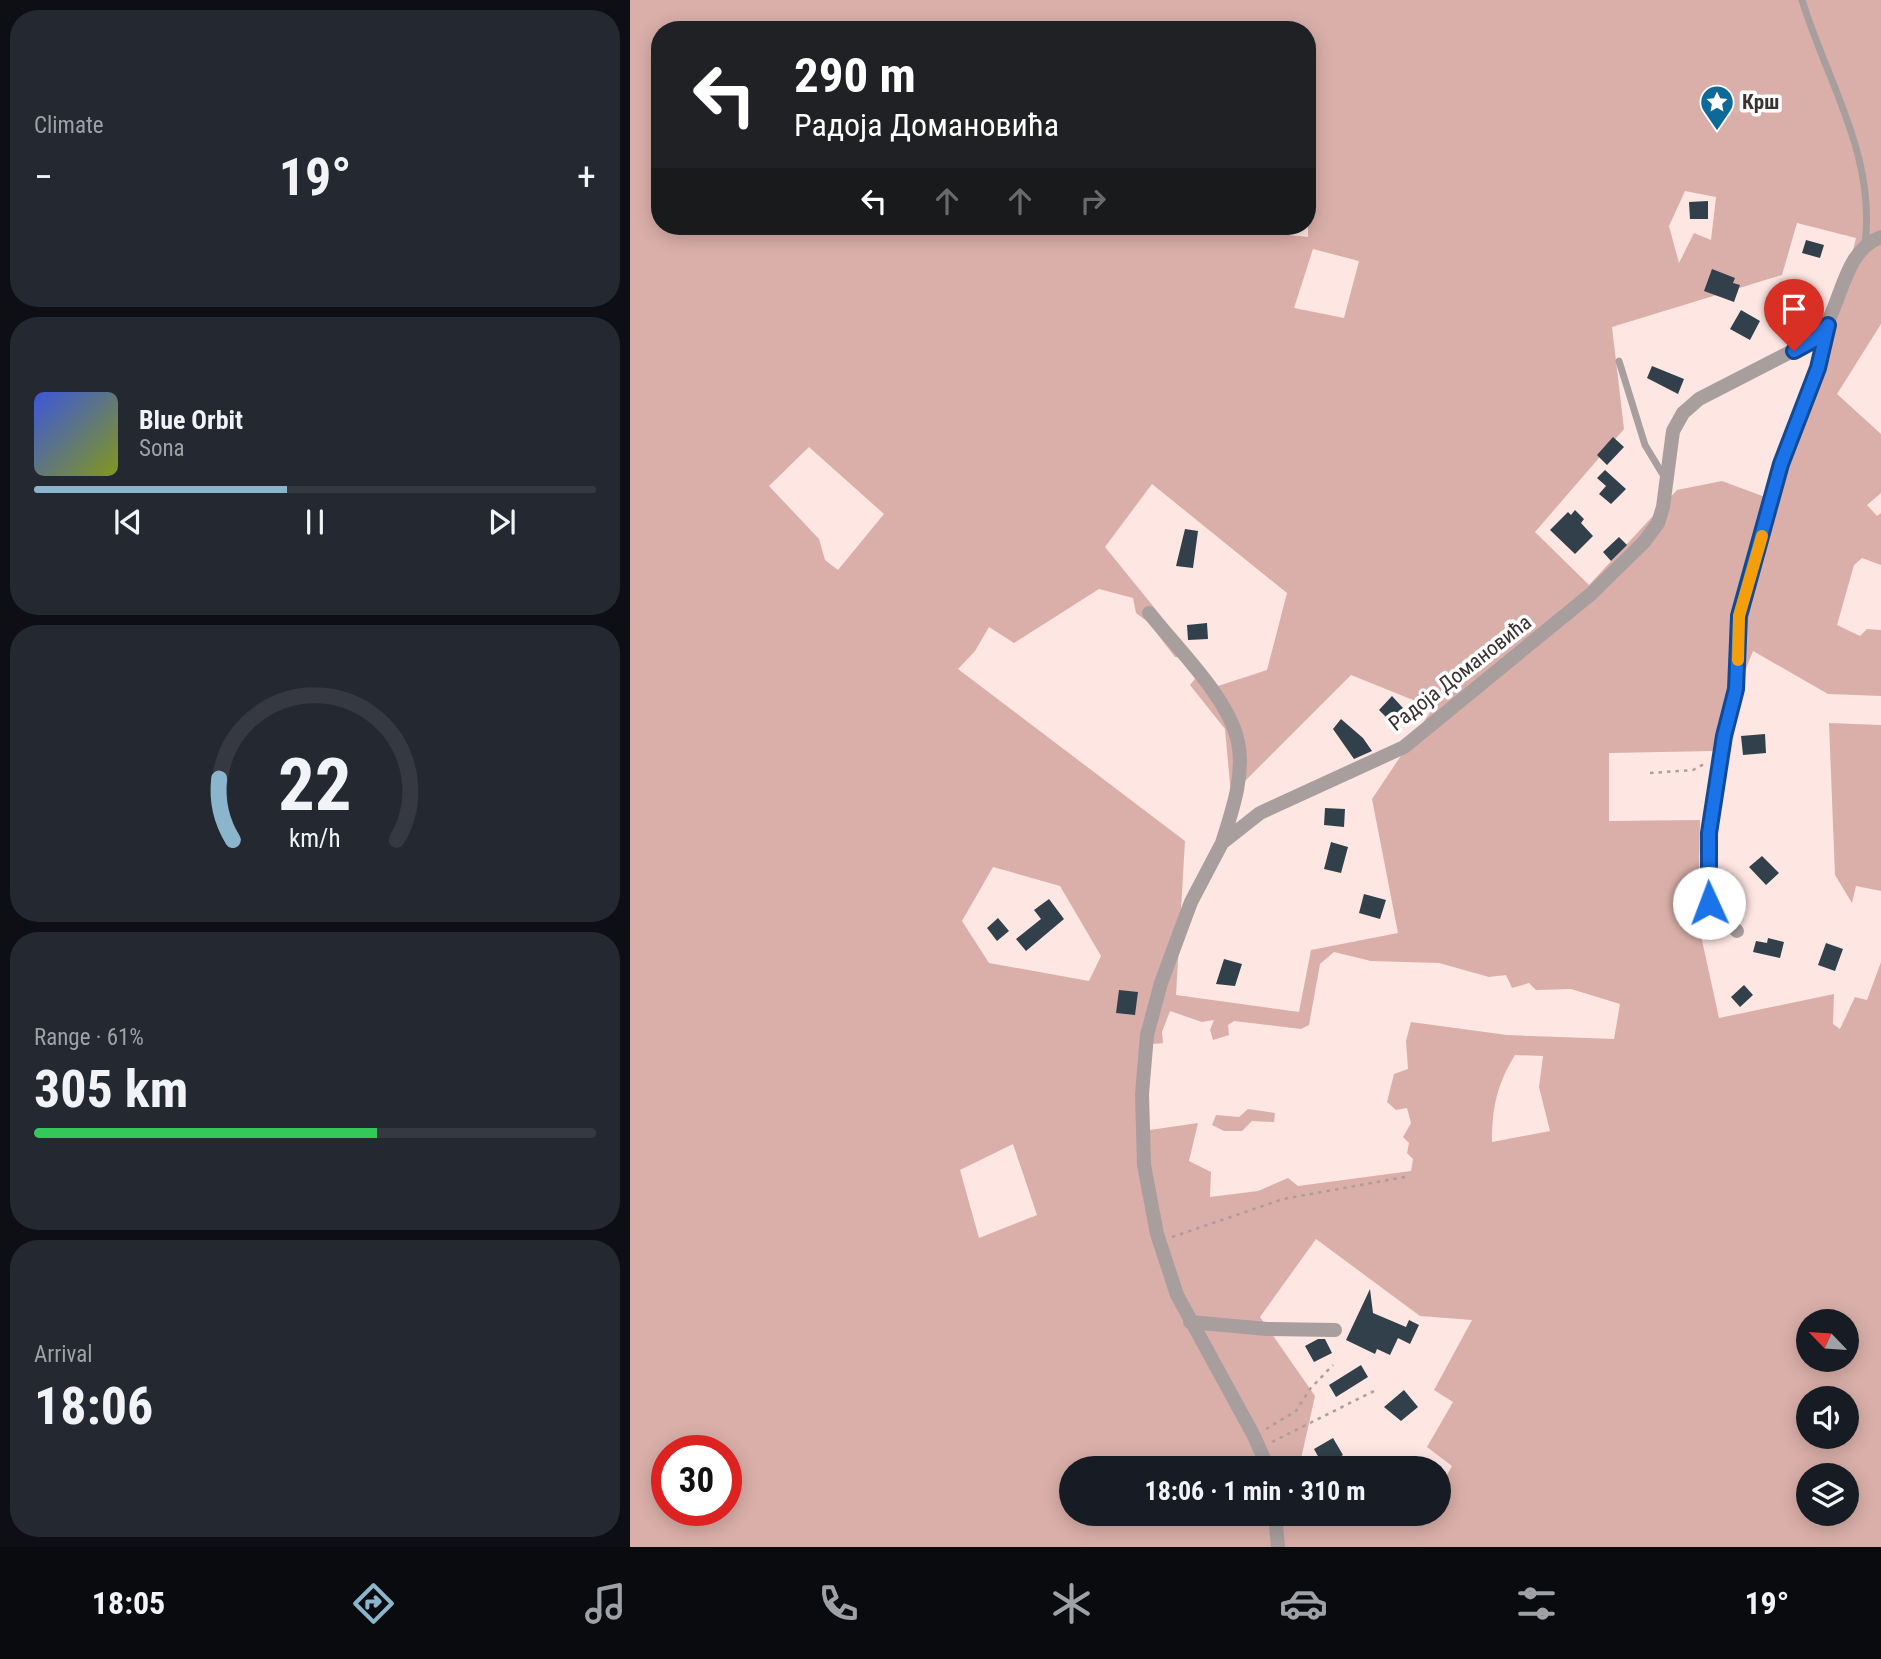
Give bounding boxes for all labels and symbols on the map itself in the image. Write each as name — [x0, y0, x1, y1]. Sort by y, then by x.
place icon: Крш — [1698, 83, 1736, 132]
place label: Крш — [1742, 90, 1779, 114]
pin — [1764, 279, 1824, 351]
street label: Радоја Домановића — [1384, 610, 1536, 736]
position arrow — [1672, 866, 1746, 940]
north arrow — [1796, 1309, 1858, 1372]
speed limit sign: 30 — [651, 1435, 742, 1526]

